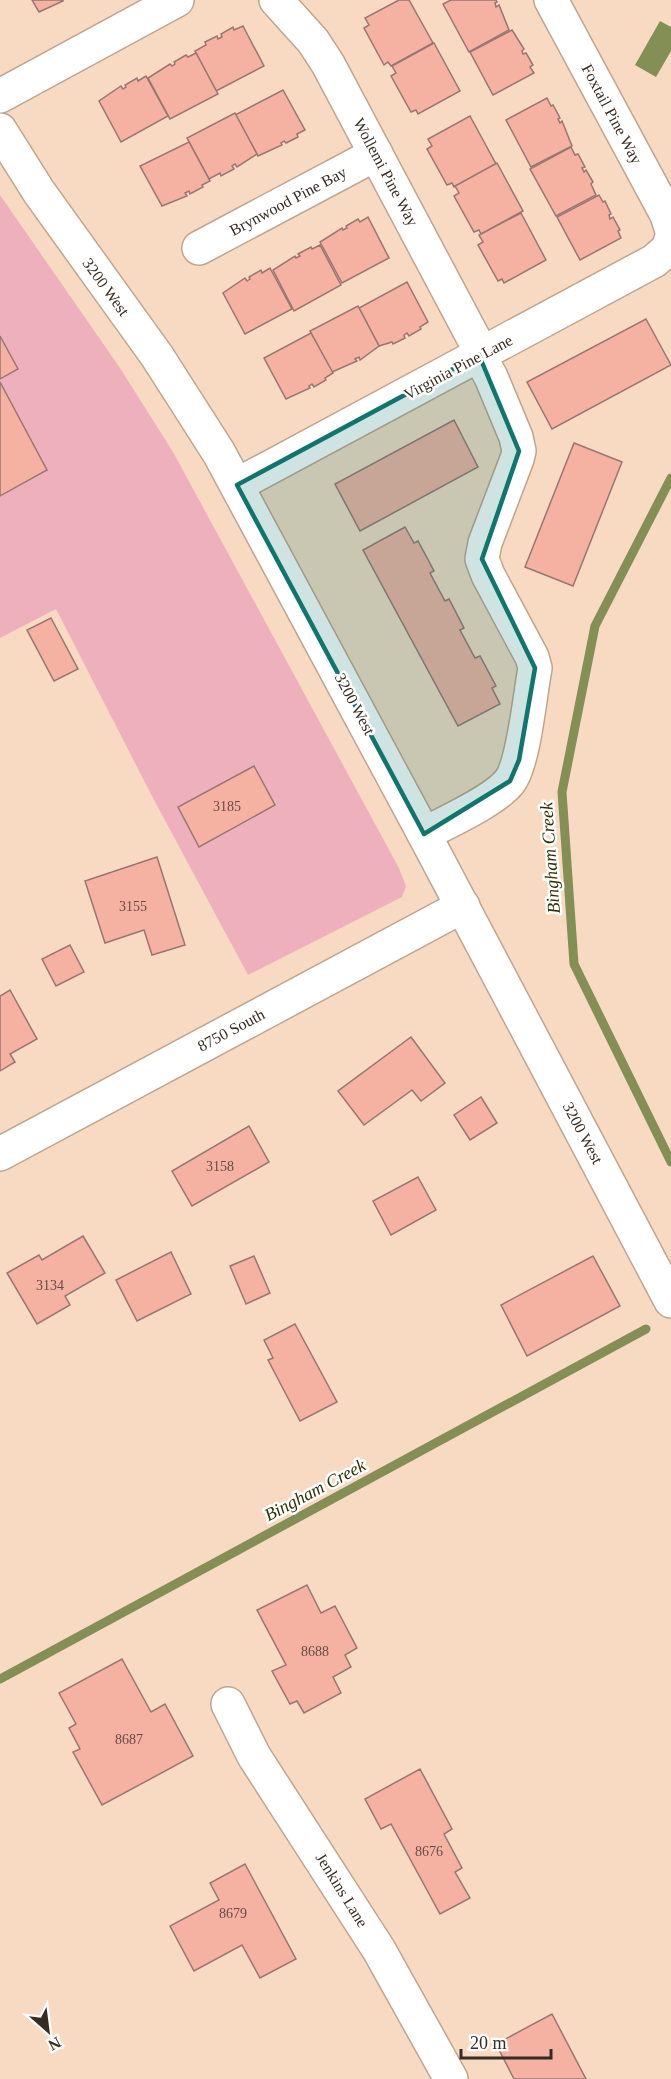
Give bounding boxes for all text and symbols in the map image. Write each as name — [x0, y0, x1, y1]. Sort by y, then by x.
street label: Foxtail Pine Way — [578, 61, 645, 167]
street label: Wollemi Pine Way — [349, 115, 422, 229]
street label: Brynwood Pine Bay — [227, 163, 350, 240]
street label: 3200 West — [79, 255, 133, 320]
street label: Virginia Pine Lane — [401, 331, 516, 404]
street label: 3200 West — [332, 670, 379, 738]
house number: 3185 — [213, 799, 241, 814]
water label: Bingham Creek — [536, 801, 564, 914]
house number: 3155 — [119, 899, 147, 914]
street label: 8750 South — [195, 1005, 267, 1055]
street label: 3200 West — [560, 1099, 607, 1167]
house number: 3158 — [206, 1159, 234, 1174]
house number: 3134 — [36, 1278, 64, 1293]
water label: Bingham Creek — [261, 1454, 370, 1525]
house number: 8688 — [301, 1644, 329, 1659]
house number: 8687 — [115, 1732, 143, 1747]
house number: 8676 — [415, 1844, 443, 1859]
street label: Jenkins Lane — [313, 1850, 371, 1930]
house number: 8679 — [219, 1906, 247, 1921]
north arrow — [18, 2001, 78, 2061]
scale bar — [461, 2022, 551, 2060]
text: 20 m — [470, 2033, 507, 2053]
text: N — [45, 2034, 64, 2054]

